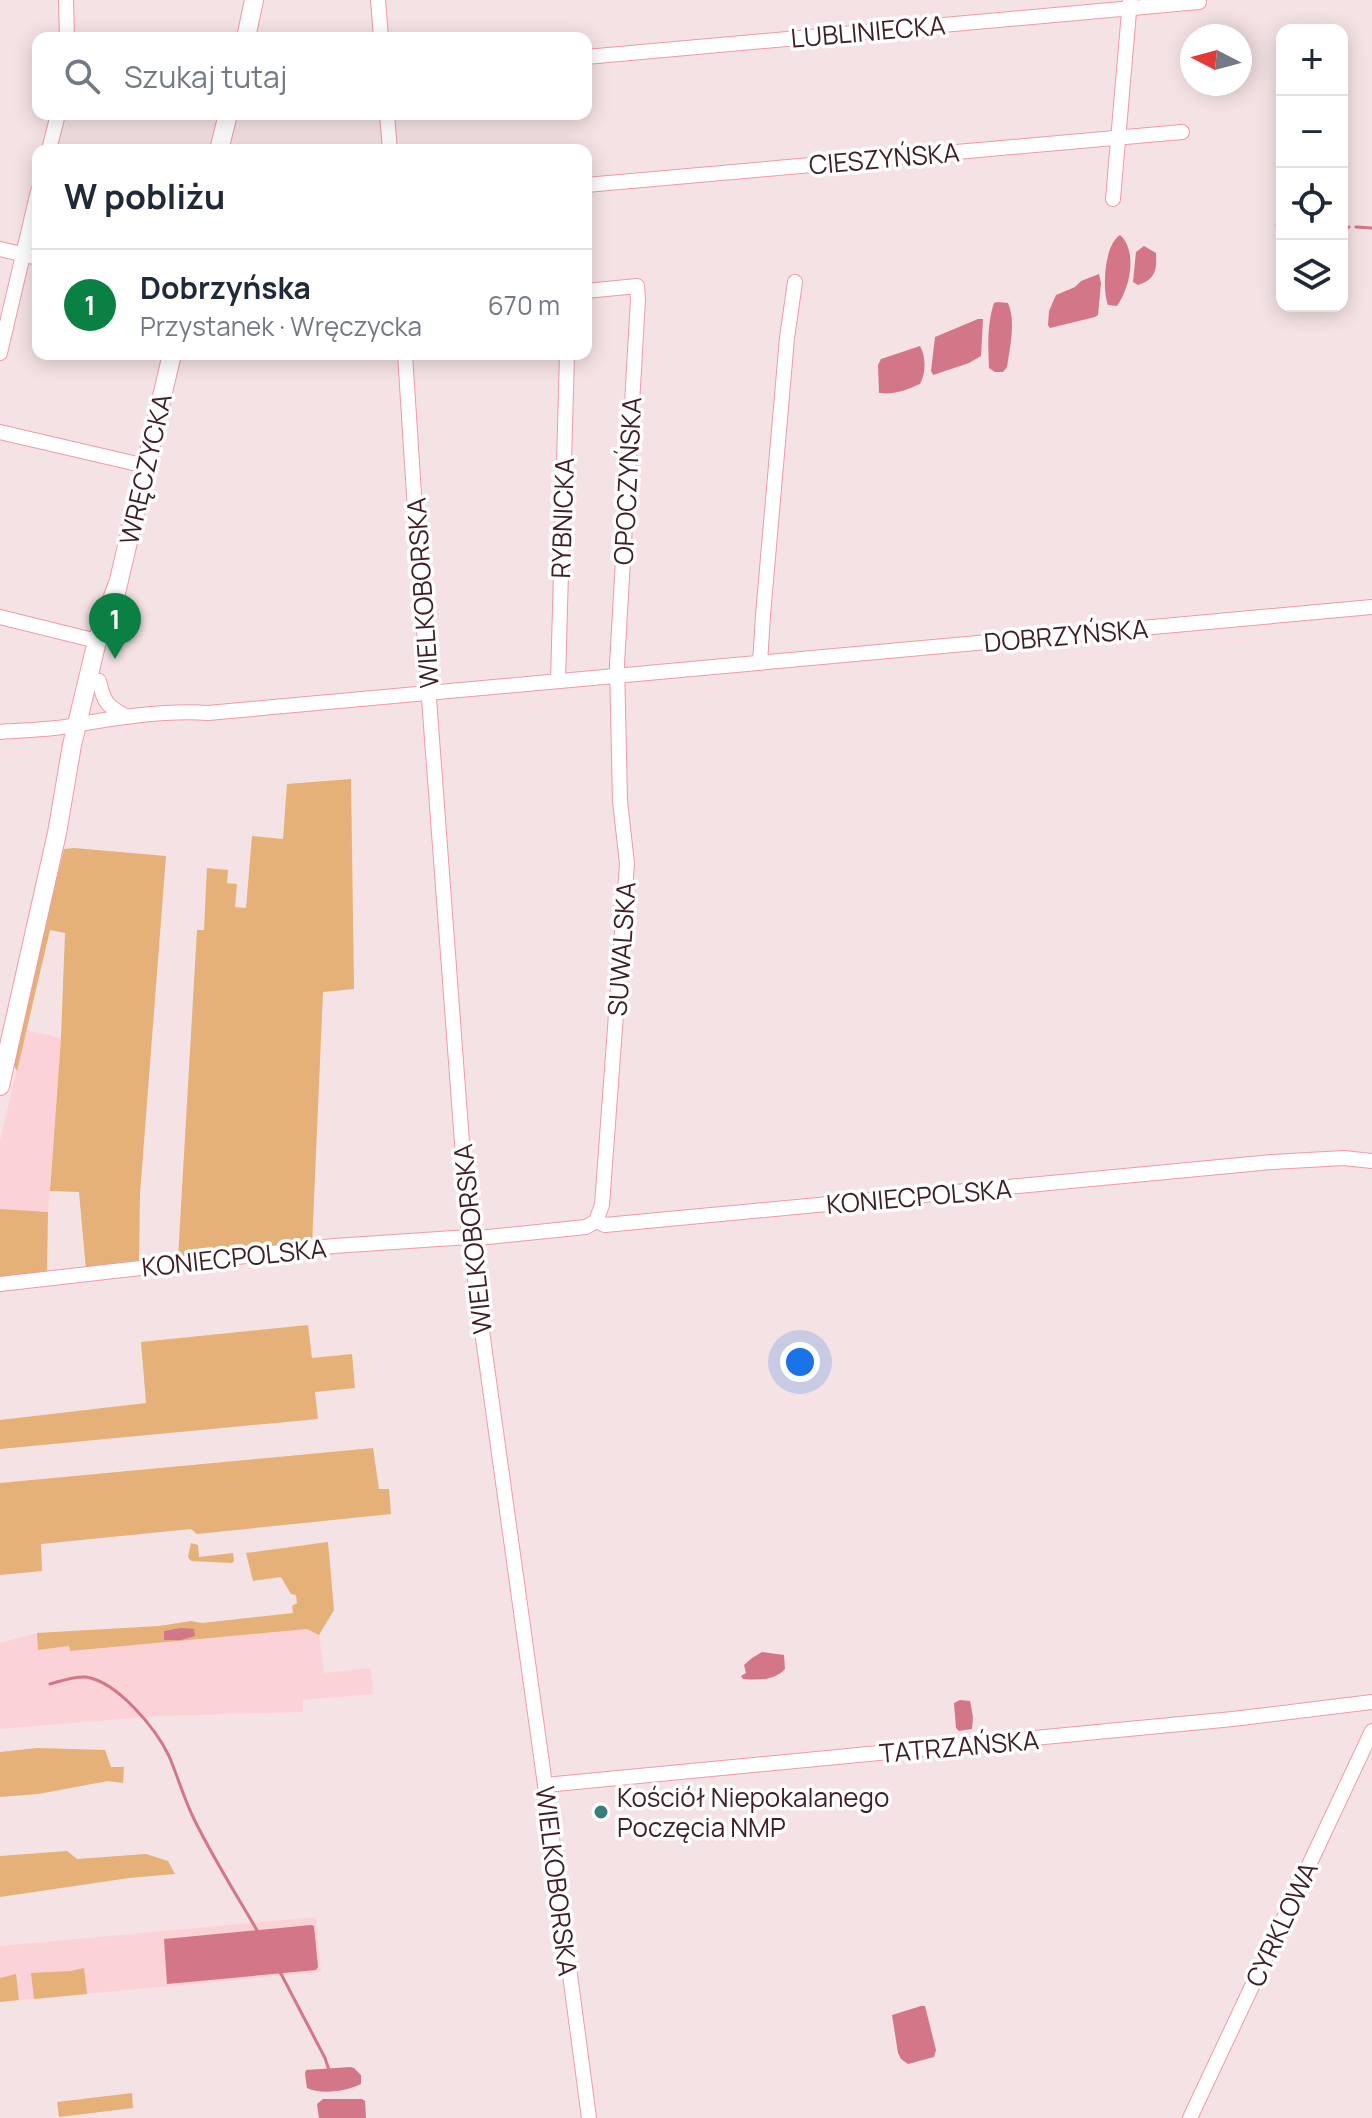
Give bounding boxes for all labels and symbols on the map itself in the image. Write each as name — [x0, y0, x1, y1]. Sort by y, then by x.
street label: LUBLINIECKA — [789, 6, 947, 56]
north arrow — [1180, 24, 1252, 96]
street label: CIESZYŃSKA — [807, 133, 961, 183]
street label: WRĘCZYCKA — [110, 390, 180, 548]
street label: OPOCZYŃSKA — [605, 396, 649, 566]
street label: RYBNICKA — [542, 457, 582, 579]
street label: WIELKOBORSKA — [397, 497, 447, 689]
pin: 1 — [89, 593, 141, 659]
street label: DOBRZYŃSKA — [982, 610, 1150, 660]
street label: SUWALSKA — [598, 881, 644, 1017]
street label: WIELKOBORSKA — [444, 1142, 500, 1336]
street label: KONIECPOLSKA — [825, 1170, 1013, 1222]
street label: KONIECPOLSKA — [140, 1229, 328, 1285]
your location — [780, 1342, 820, 1382]
street label: TATRZAŃSKA — [878, 1721, 1040, 1771]
place label: Kościół Niepokalanego Poczęcia NMP — [617, 1779, 889, 1845]
street label: WIELKOBORSKA — [527, 1784, 587, 1978]
marker: Kościół Niepokalanego Poczęcia NMP — [592, 1803, 610, 1821]
street label: CYRKLOWA — [1236, 1856, 1326, 1992]

